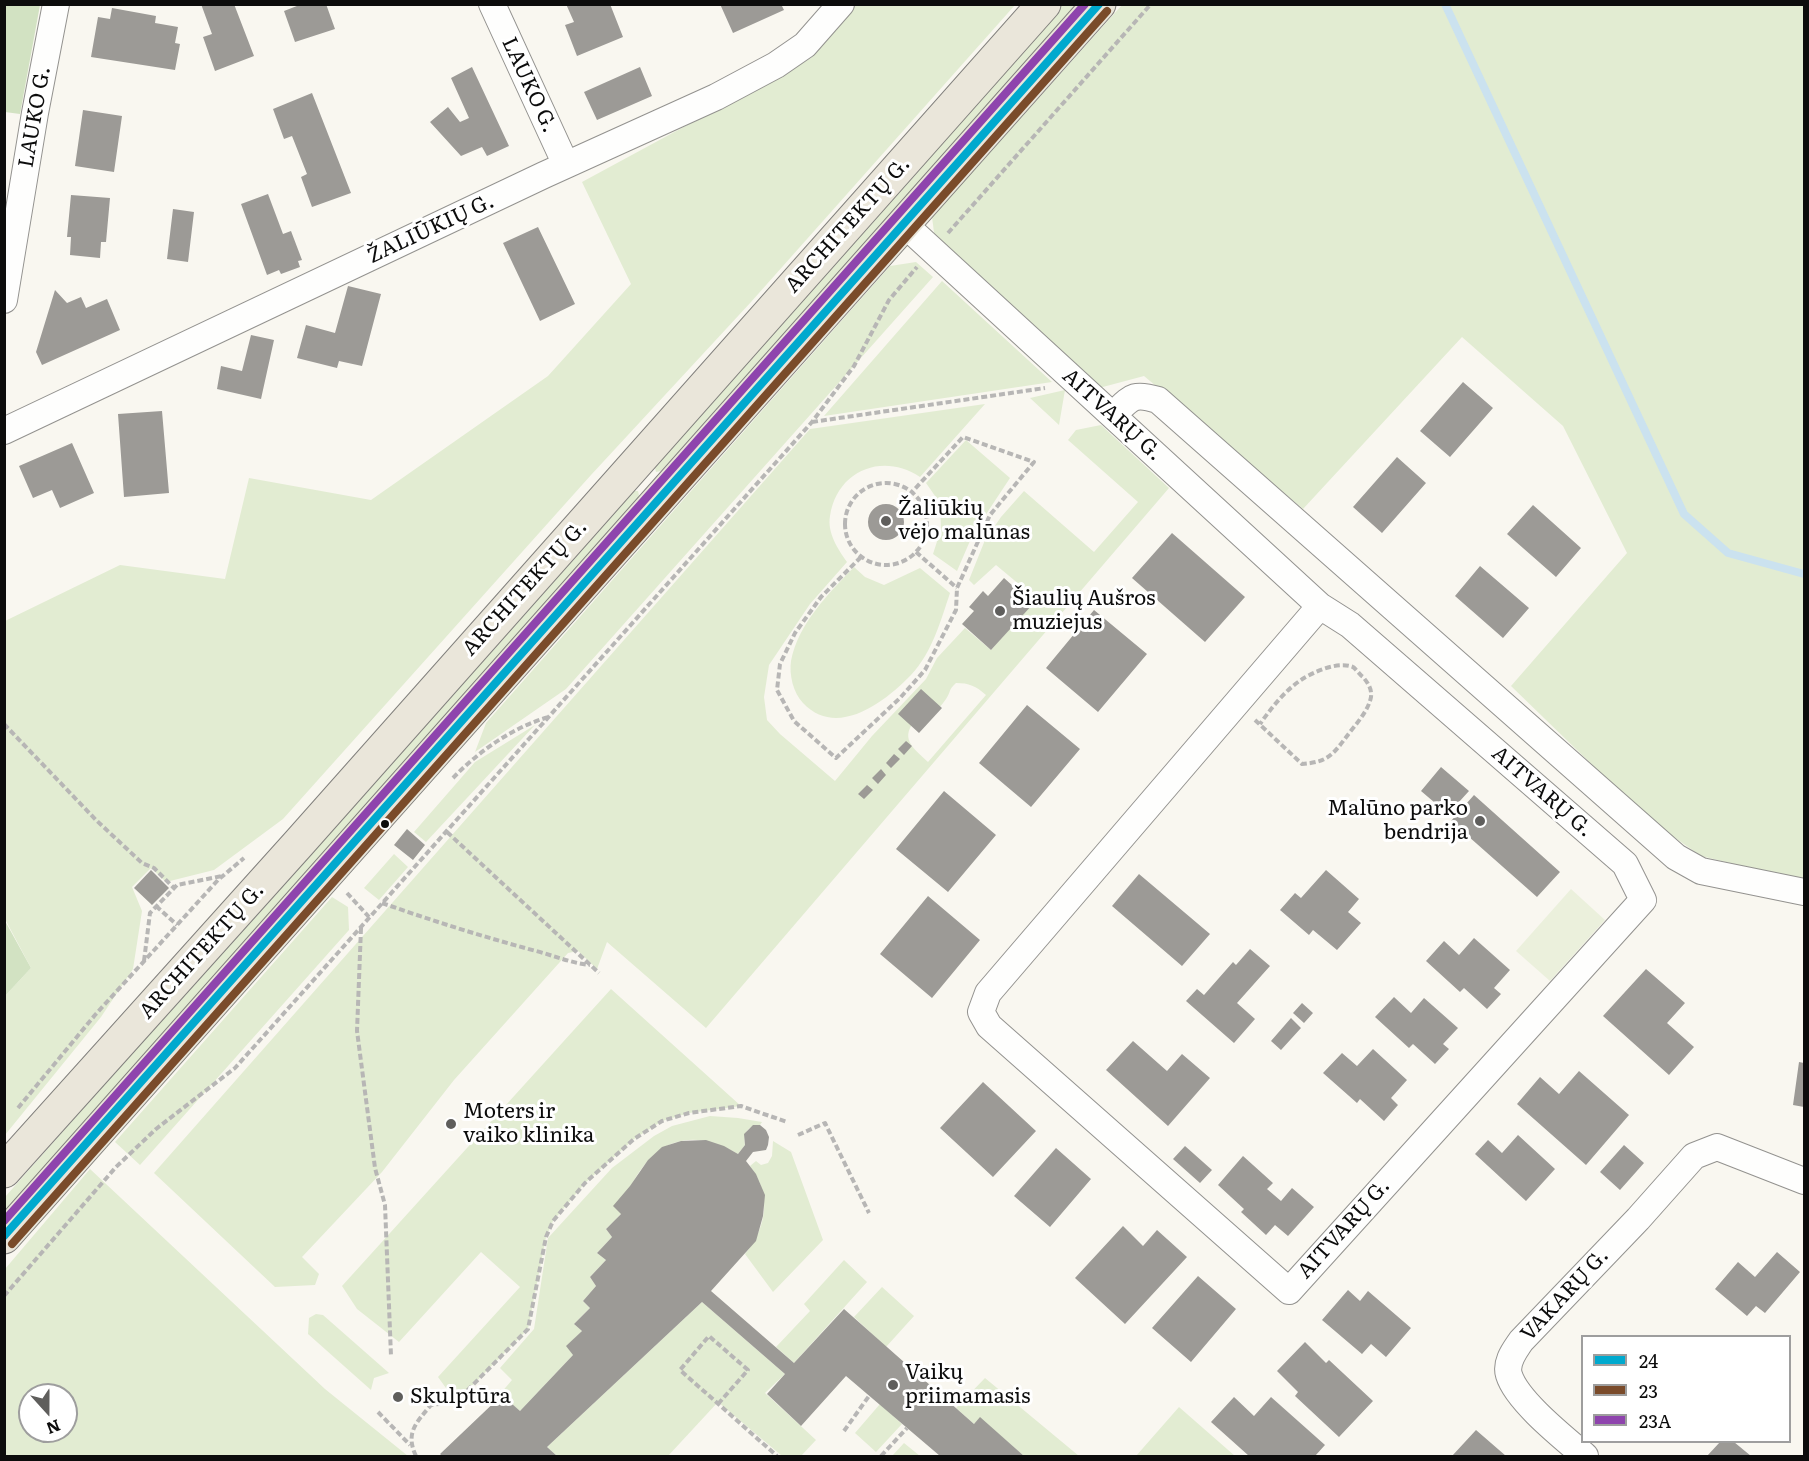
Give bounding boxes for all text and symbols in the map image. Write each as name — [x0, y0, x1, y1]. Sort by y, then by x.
street label: LAUKO G. — [496, 33, 562, 137]
street label: LAUKO G. — [14, 64, 56, 170]
street label: ARCHITEKTŲ G. — [780, 152, 916, 298]
street label: ŽALIŪKIŲ G. — [364, 189, 498, 269]
street label: AITVARŲ G. — [1057, 364, 1167, 466]
place label: Žaliūkių vėjo malūnas — [898, 496, 1030, 546]
marker: Žaliūkių vėjo malūnas — [879, 514, 893, 528]
street label: ARCHITEKTŲ G. — [457, 515, 593, 661]
place label: Šiaulių Aušros muziejus — [1012, 586, 1155, 636]
marker: Šiaulių Aušros muziejus — [993, 604, 1007, 618]
street label: AITVARŲ G. — [1486, 741, 1598, 843]
place label: Malūno parko bendrija — [1327, 796, 1468, 846]
marker: Malūno parko bendrija — [1473, 814, 1487, 828]
unlabelled marker — [379, 818, 391, 830]
street label: ARCHITEKTŲ G. — [134, 878, 270, 1024]
place label: Moters ir vaiko klinika — [463, 1099, 594, 1149]
marker: Moters ir vaiko klinika — [444, 1117, 458, 1131]
street label: AITVARŲ G. — [1293, 1174, 1395, 1284]
street label: VAKARŲ G. — [1516, 1243, 1614, 1347]
legend — [1581, 1335, 1791, 1443]
text: 24 — [1639, 1347, 1658, 1374]
place label: Vaikų priimamasis — [905, 1360, 1031, 1410]
text: 23 — [1639, 1377, 1658, 1404]
marker: Vaikų priimamasis — [886, 1378, 900, 1392]
north arrow — [18, 1383, 78, 1443]
place label: Skulptūra — [410, 1384, 511, 1410]
marker: Skulptūra — [391, 1390, 405, 1404]
text: 23A — [1639, 1407, 1671, 1434]
text: N — [43, 1414, 64, 1442]

